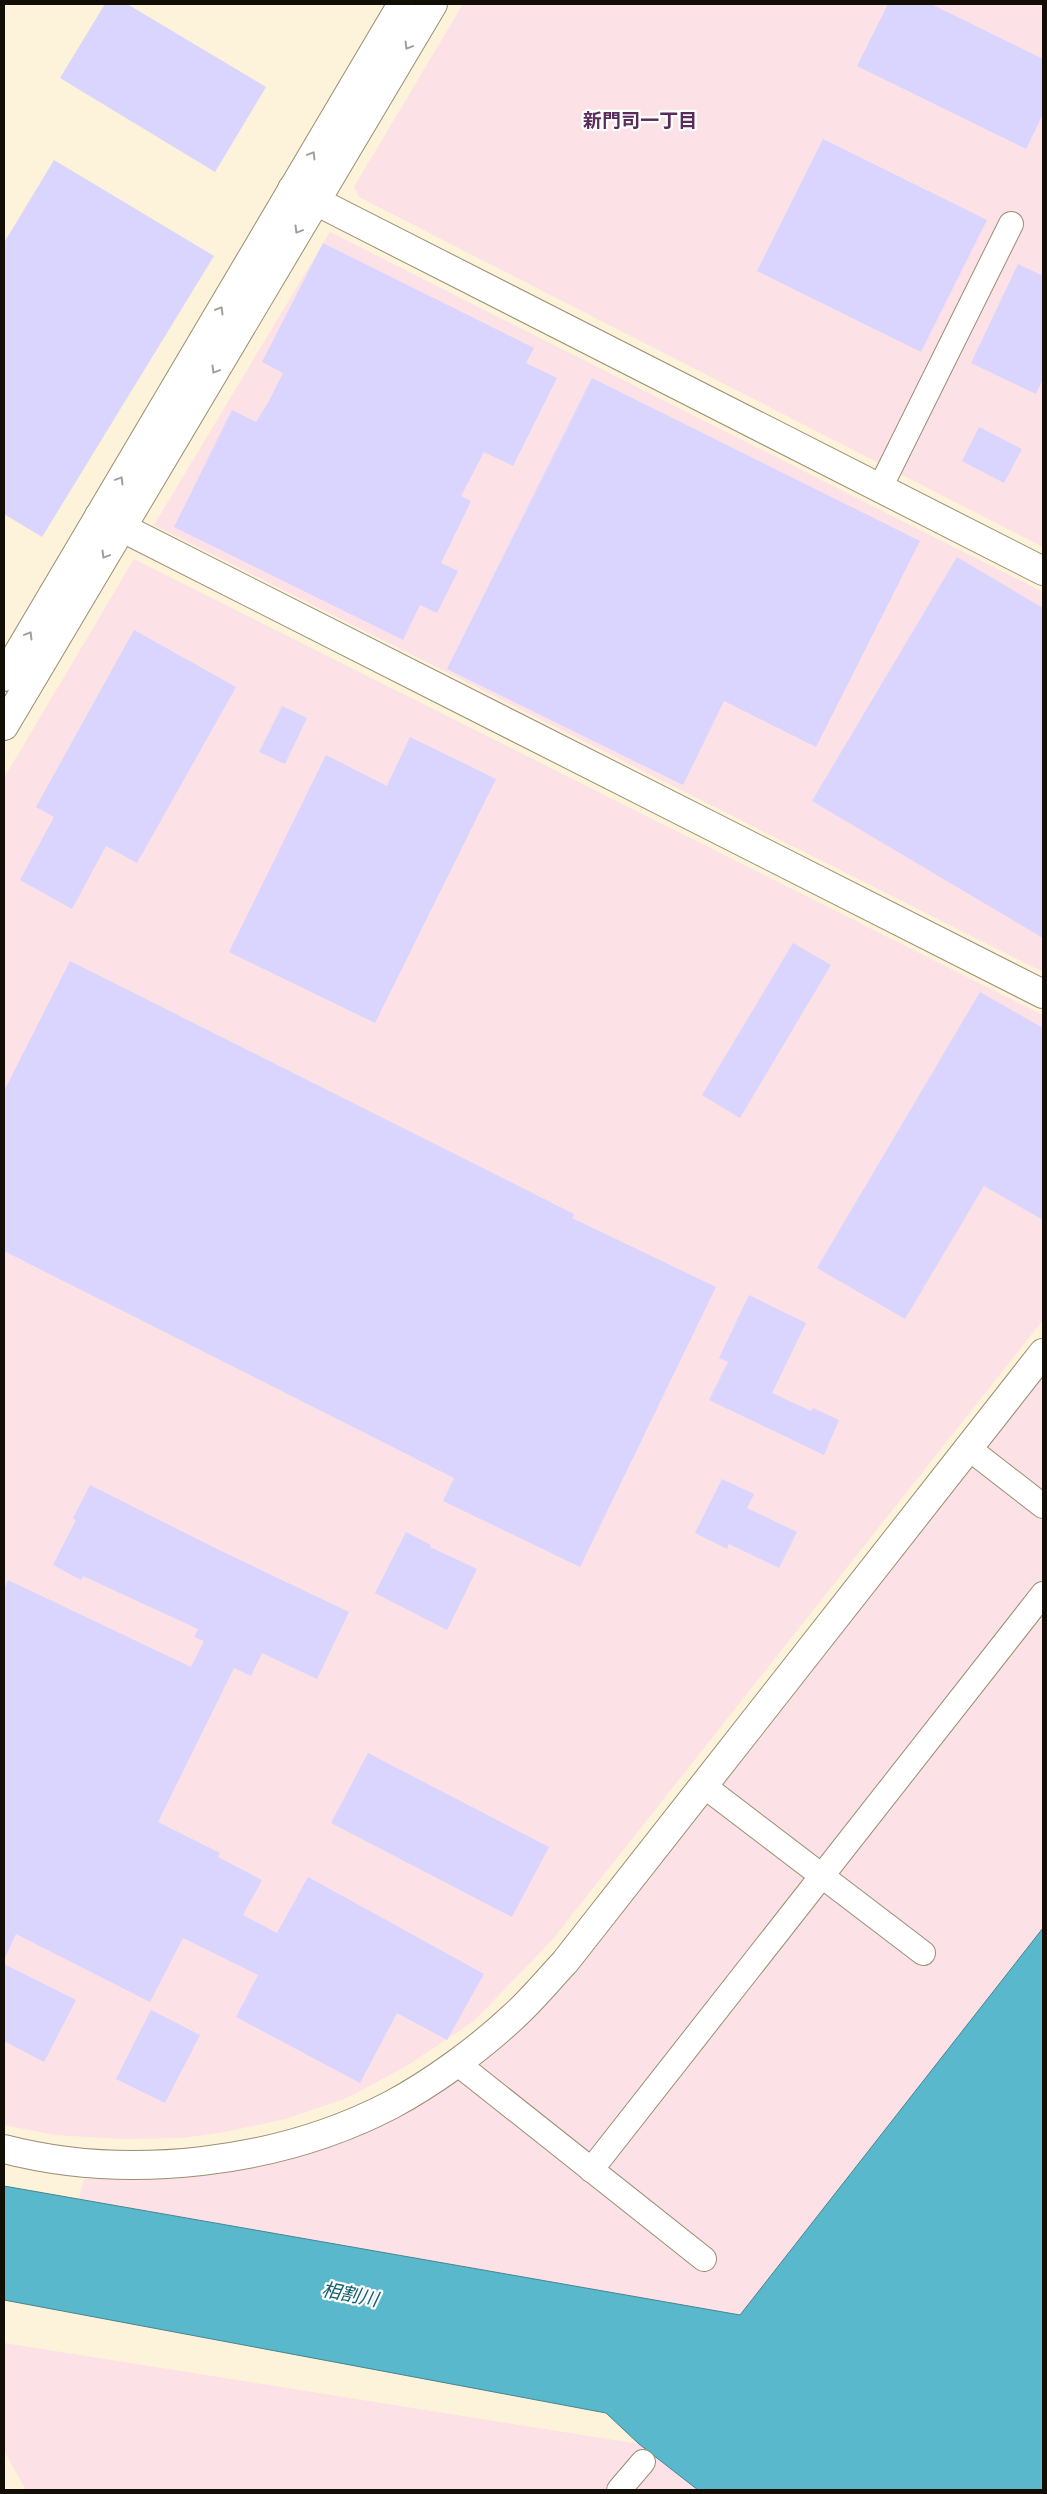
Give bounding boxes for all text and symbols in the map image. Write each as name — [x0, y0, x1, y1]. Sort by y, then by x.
one-way arrow — [405, 40, 415, 49]
district label: 新門司一丁目 — [583, 110, 697, 132]
one-way arrow — [306, 151, 316, 160]
one-way arrow — [295, 225, 305, 234]
one-way arrow — [214, 306, 224, 315]
one-way arrow — [212, 365, 222, 374]
one-way arrow — [114, 476, 124, 485]
one-way arrow — [102, 549, 112, 558]
one-way arrow — [22, 631, 32, 640]
water label: 相割川 — [320, 2279, 382, 2312]

